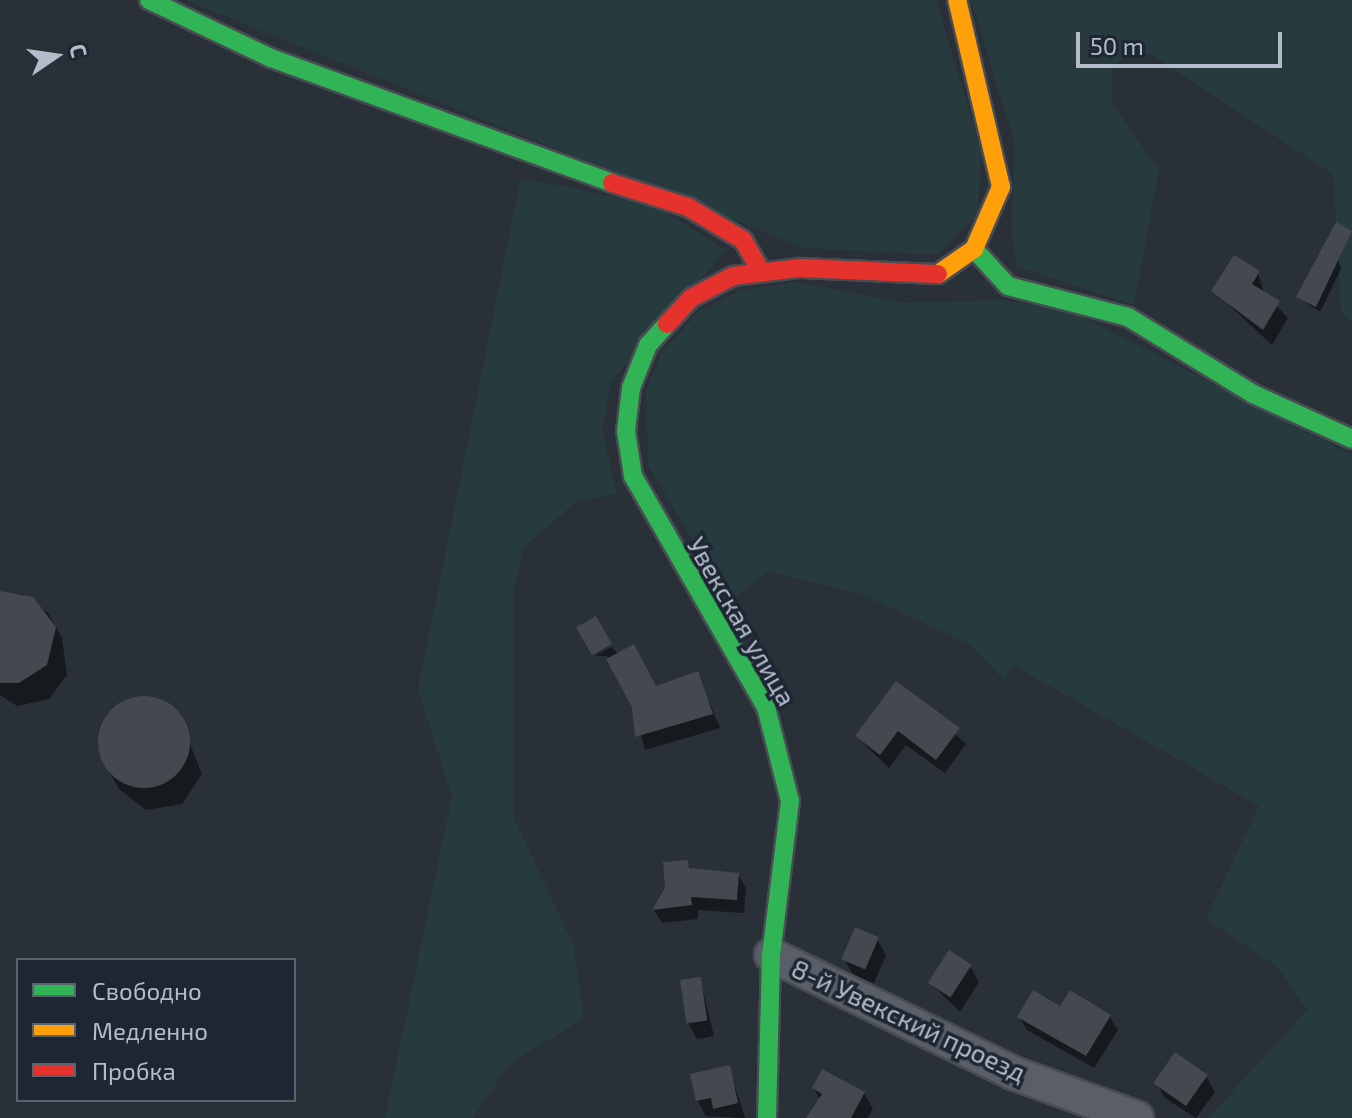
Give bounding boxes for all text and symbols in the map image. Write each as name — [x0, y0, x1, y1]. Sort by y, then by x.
north arrow — [16, 16, 96, 96]
scale bar — [1080, 16, 1286, 66]
text: 50 m — [1090, 31, 1144, 60]
text: С — [65, 41, 94, 60]
street label: Увекская улица — [681, 531, 803, 711]
street label: 8-й Увекский проезд — [787, 952, 1031, 1088]
legend — [16, 958, 296, 1102]
text: Свободно — [92, 976, 202, 1005]
text: Медленно — [92, 1016, 208, 1045]
text: Пробка — [92, 1056, 176, 1085]

